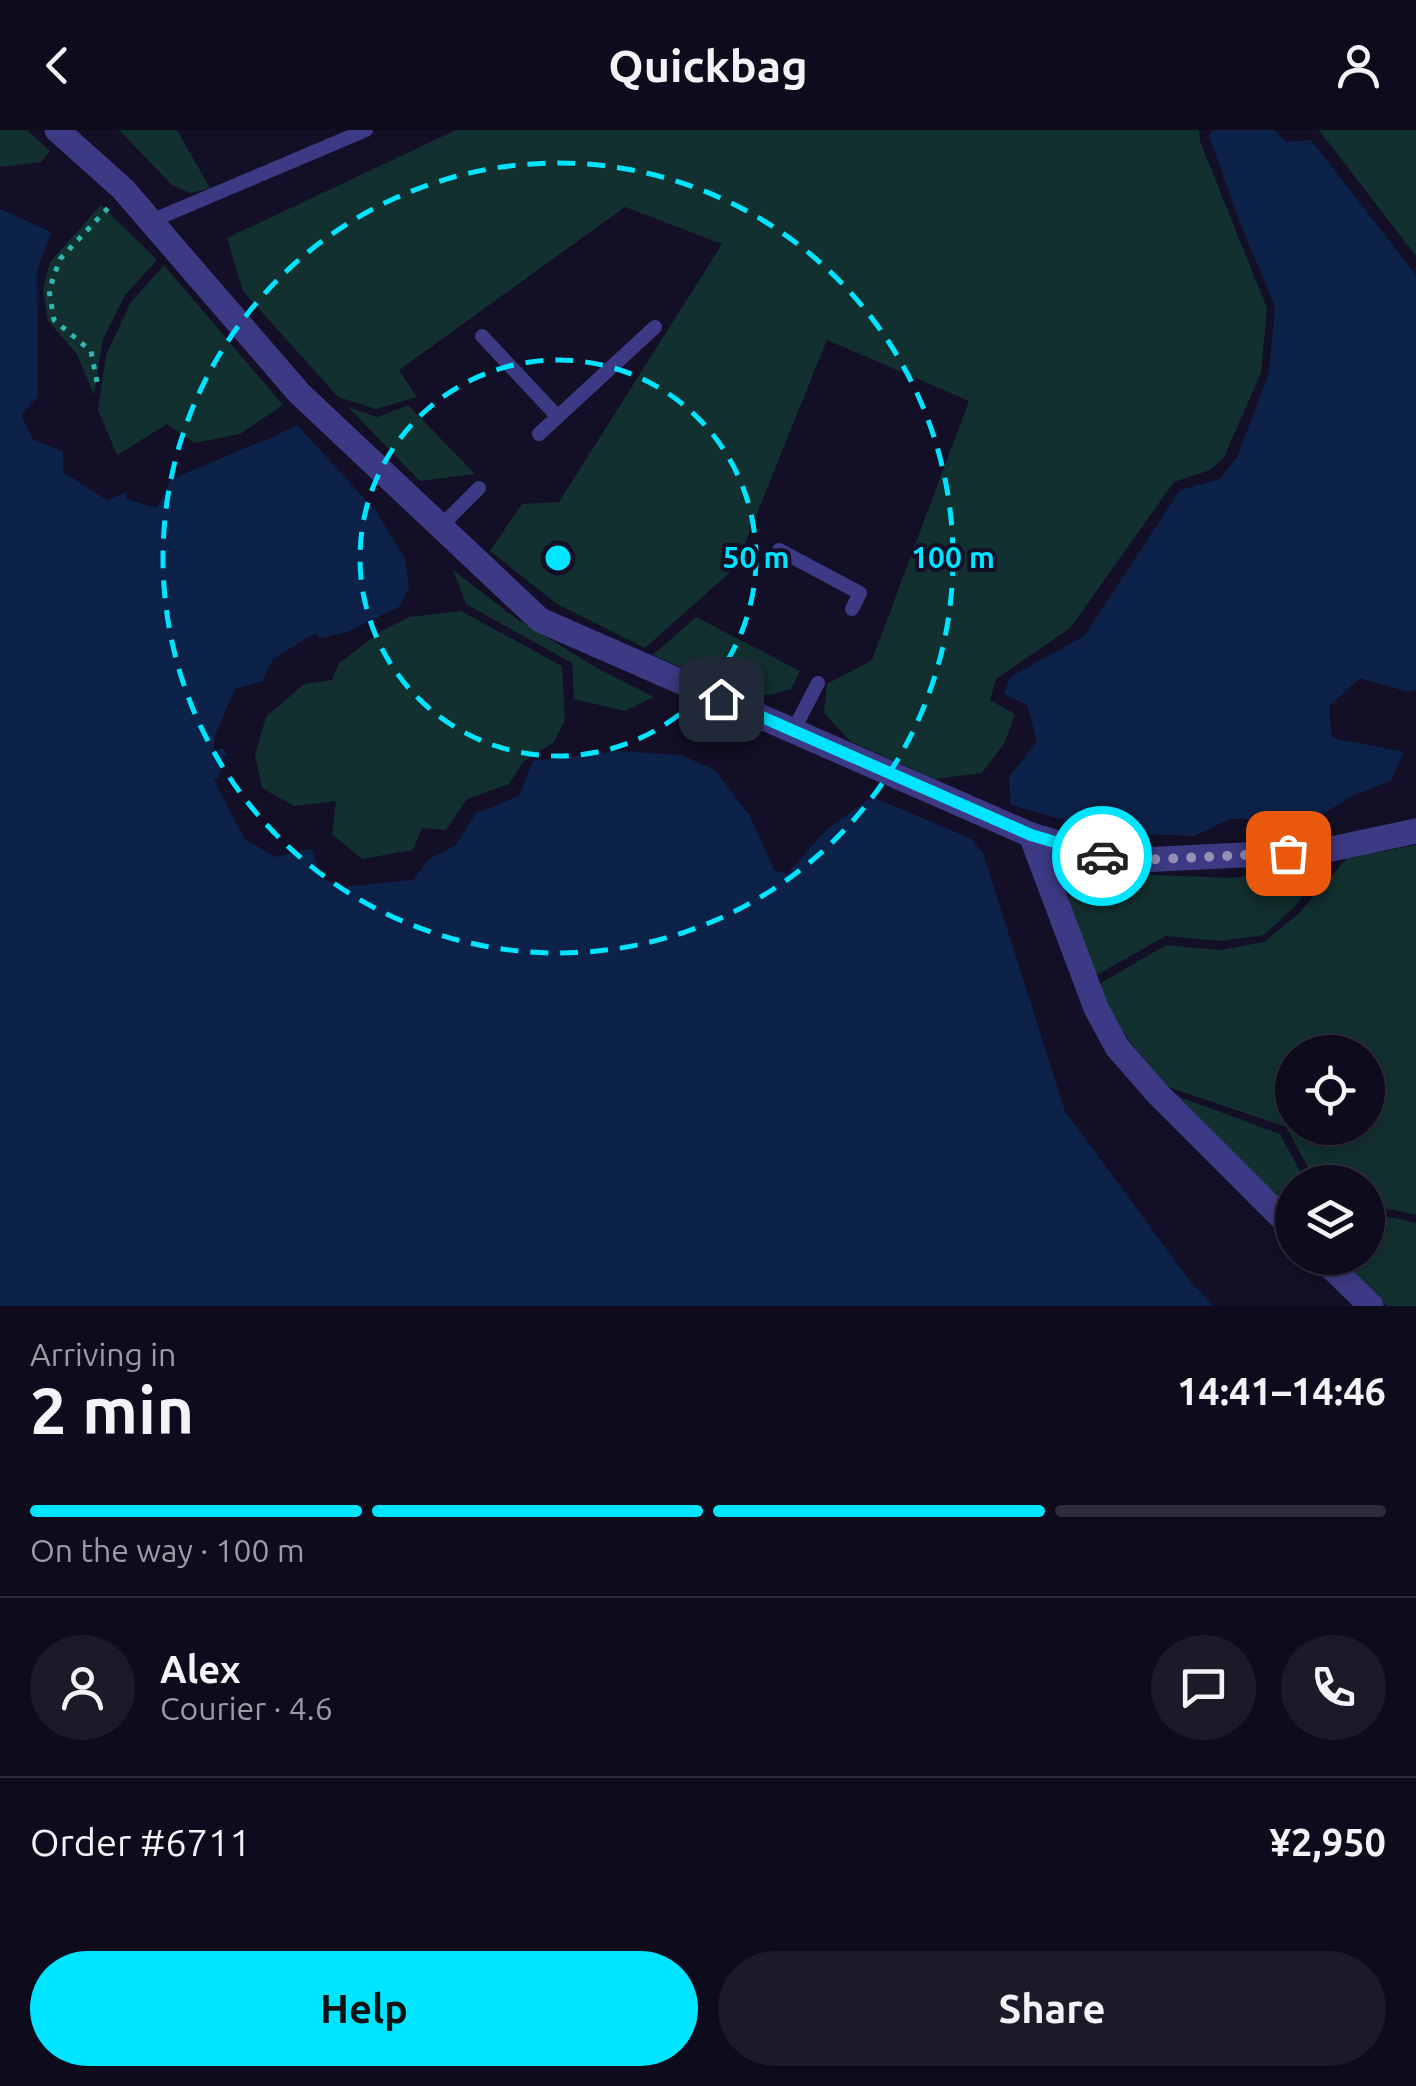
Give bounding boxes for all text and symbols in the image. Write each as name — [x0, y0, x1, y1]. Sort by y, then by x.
icon: back — [30, 38, 85, 93]
icon: person — [1331, 38, 1386, 93]
text: Quickbag — [608, 40, 808, 91]
centre of rings — [540, 540, 576, 576]
text: 50 m — [723, 540, 789, 574]
text: 100 m — [911, 540, 995, 574]
pin — [679, 657, 764, 742]
icon: home — [694, 672, 749, 727]
courier — [1052, 806, 1152, 906]
pin — [1246, 811, 1331, 896]
icon: bag — [1261, 826, 1316, 881]
icon: car — [1075, 829, 1130, 884]
map controls — [1275, 1035, 1385, 1275]
button: locate — [1275, 1035, 1385, 1145]
button: layers — [1275, 1165, 1385, 1275]
text: Arriving in — [30, 1336, 176, 1372]
text: 14:41–14:46 — [1177, 1370, 1386, 1412]
text: 2 min — [30, 1373, 194, 1446]
text: On the way · 100 m — [30, 1532, 305, 1568]
button: person — [30, 1635, 135, 1740]
button: chat — [1151, 1635, 1256, 1740]
button: phone — [1281, 1635, 1386, 1740]
text: Alex — [160, 1648, 241, 1690]
text: Courier · 4.6 — [160, 1690, 333, 1726]
text: Order #6711 — [30, 1821, 251, 1863]
text: ¥2,950 — [1269, 1821, 1386, 1863]
button: Help — [30, 1951, 698, 2066]
button: Share — [718, 1951, 1386, 2066]

